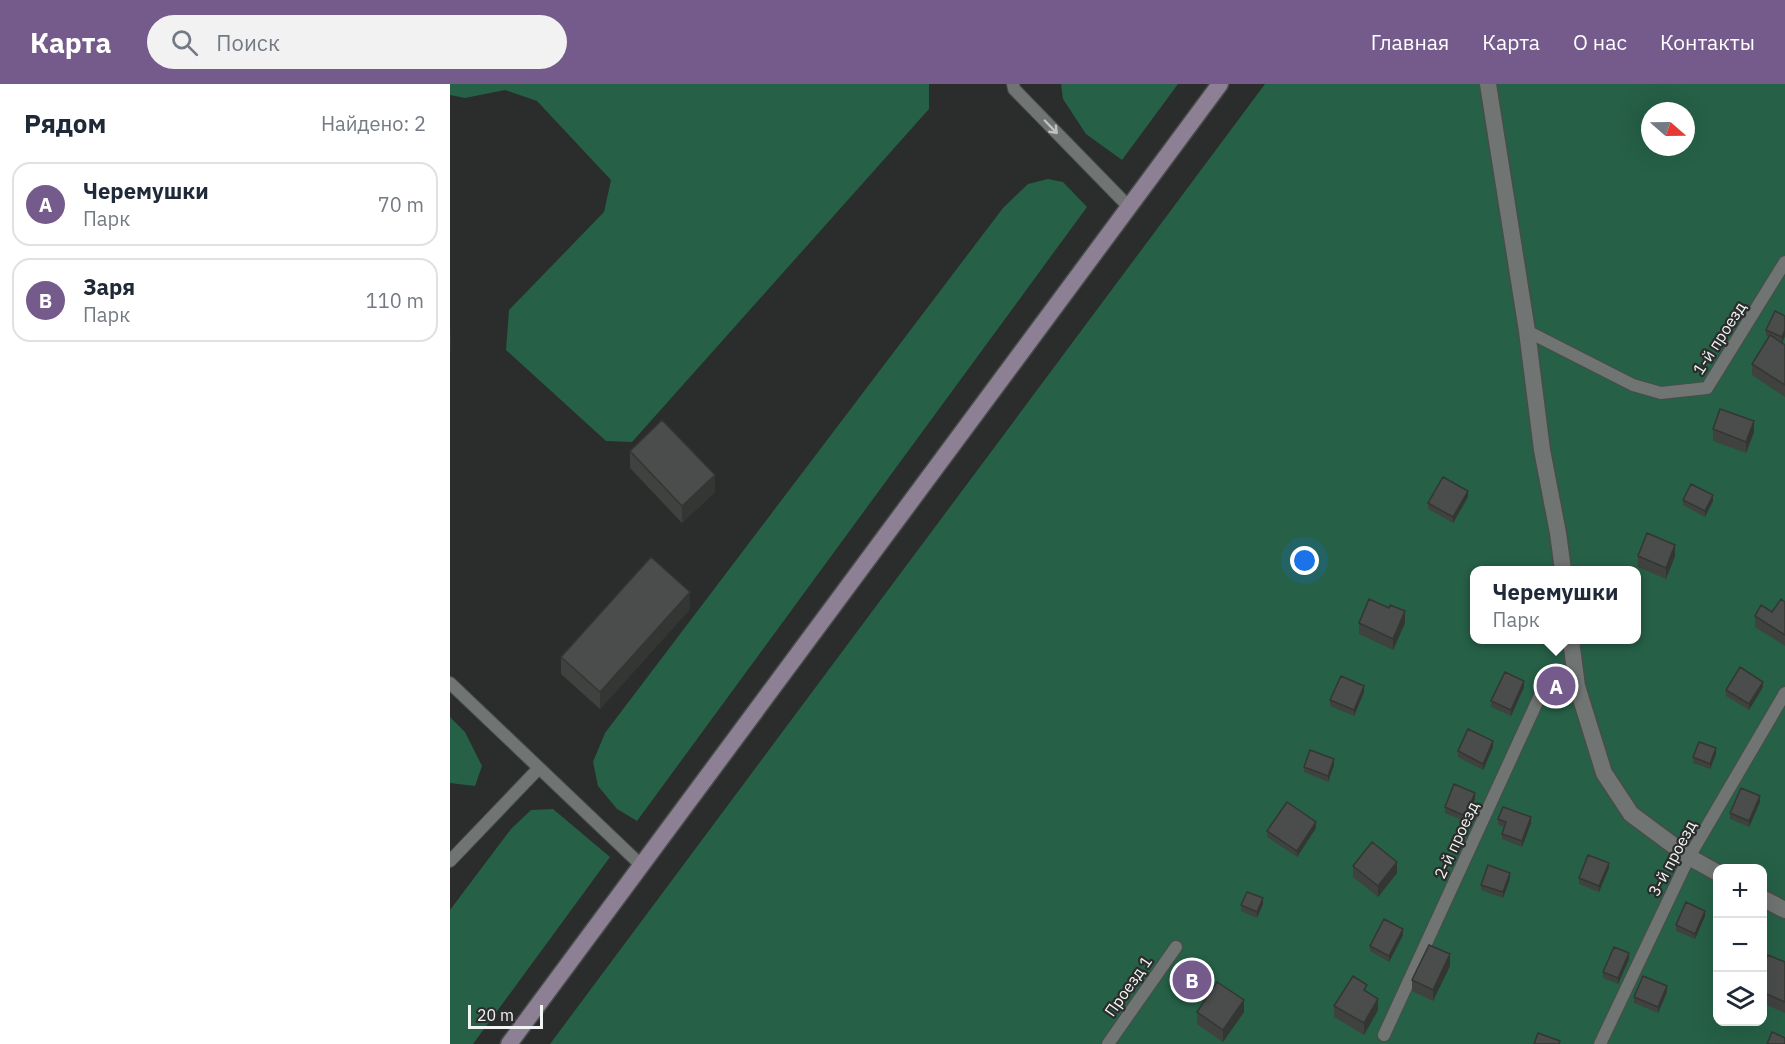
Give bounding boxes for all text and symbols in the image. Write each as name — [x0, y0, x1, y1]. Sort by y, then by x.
search box — [147, 15, 567, 69]
text: Карта — [30, 24, 111, 61]
icon: search — [168, 26, 201, 59]
text: Поиск — [216, 28, 280, 57]
text: Главная — [1371, 28, 1449, 56]
text: Карта — [1482, 28, 1540, 56]
text: О нас — [1573, 28, 1627, 56]
text: Контакты — [1660, 28, 1755, 56]
north arrow — [1641, 102, 1695, 156]
text: Рядом — [24, 106, 106, 140]
text: Найдено: 2 — [321, 110, 426, 137]
one-way arrow — [1044, 120, 1058, 135]
text: Черемушки — [83, 176, 209, 205]
text: A — [39, 191, 52, 218]
text: 70 m — [378, 191, 424, 218]
text: Парк — [83, 205, 130, 232]
text: Заря — [83, 272, 135, 301]
text: B — [39, 287, 52, 314]
text: 110 m — [366, 287, 424, 314]
street label: 1-й проезд — [1688, 297, 1750, 378]
text: Парк — [83, 301, 130, 328]
your location — [1290, 546, 1319, 575]
popup — [1470, 566, 1641, 644]
text: Черемушки — [1493, 577, 1618, 606]
text: Парк — [1493, 606, 1540, 633]
pin: A — [1536, 664, 1576, 708]
street label: 2-й проезд — [1429, 798, 1483, 882]
street label: 3-й проезд — [1644, 816, 1701, 899]
map controls — [1713, 864, 1767, 1026]
button: + — [1713, 864, 1767, 918]
button: − — [1713, 918, 1767, 972]
street label: Проезд 1 — [1100, 952, 1156, 1020]
pin: B — [1172, 958, 1212, 1002]
button: layers — [1713, 972, 1767, 1026]
scale bar — [468, 1002, 543, 1030]
text: 20 m — [477, 1005, 514, 1025]

